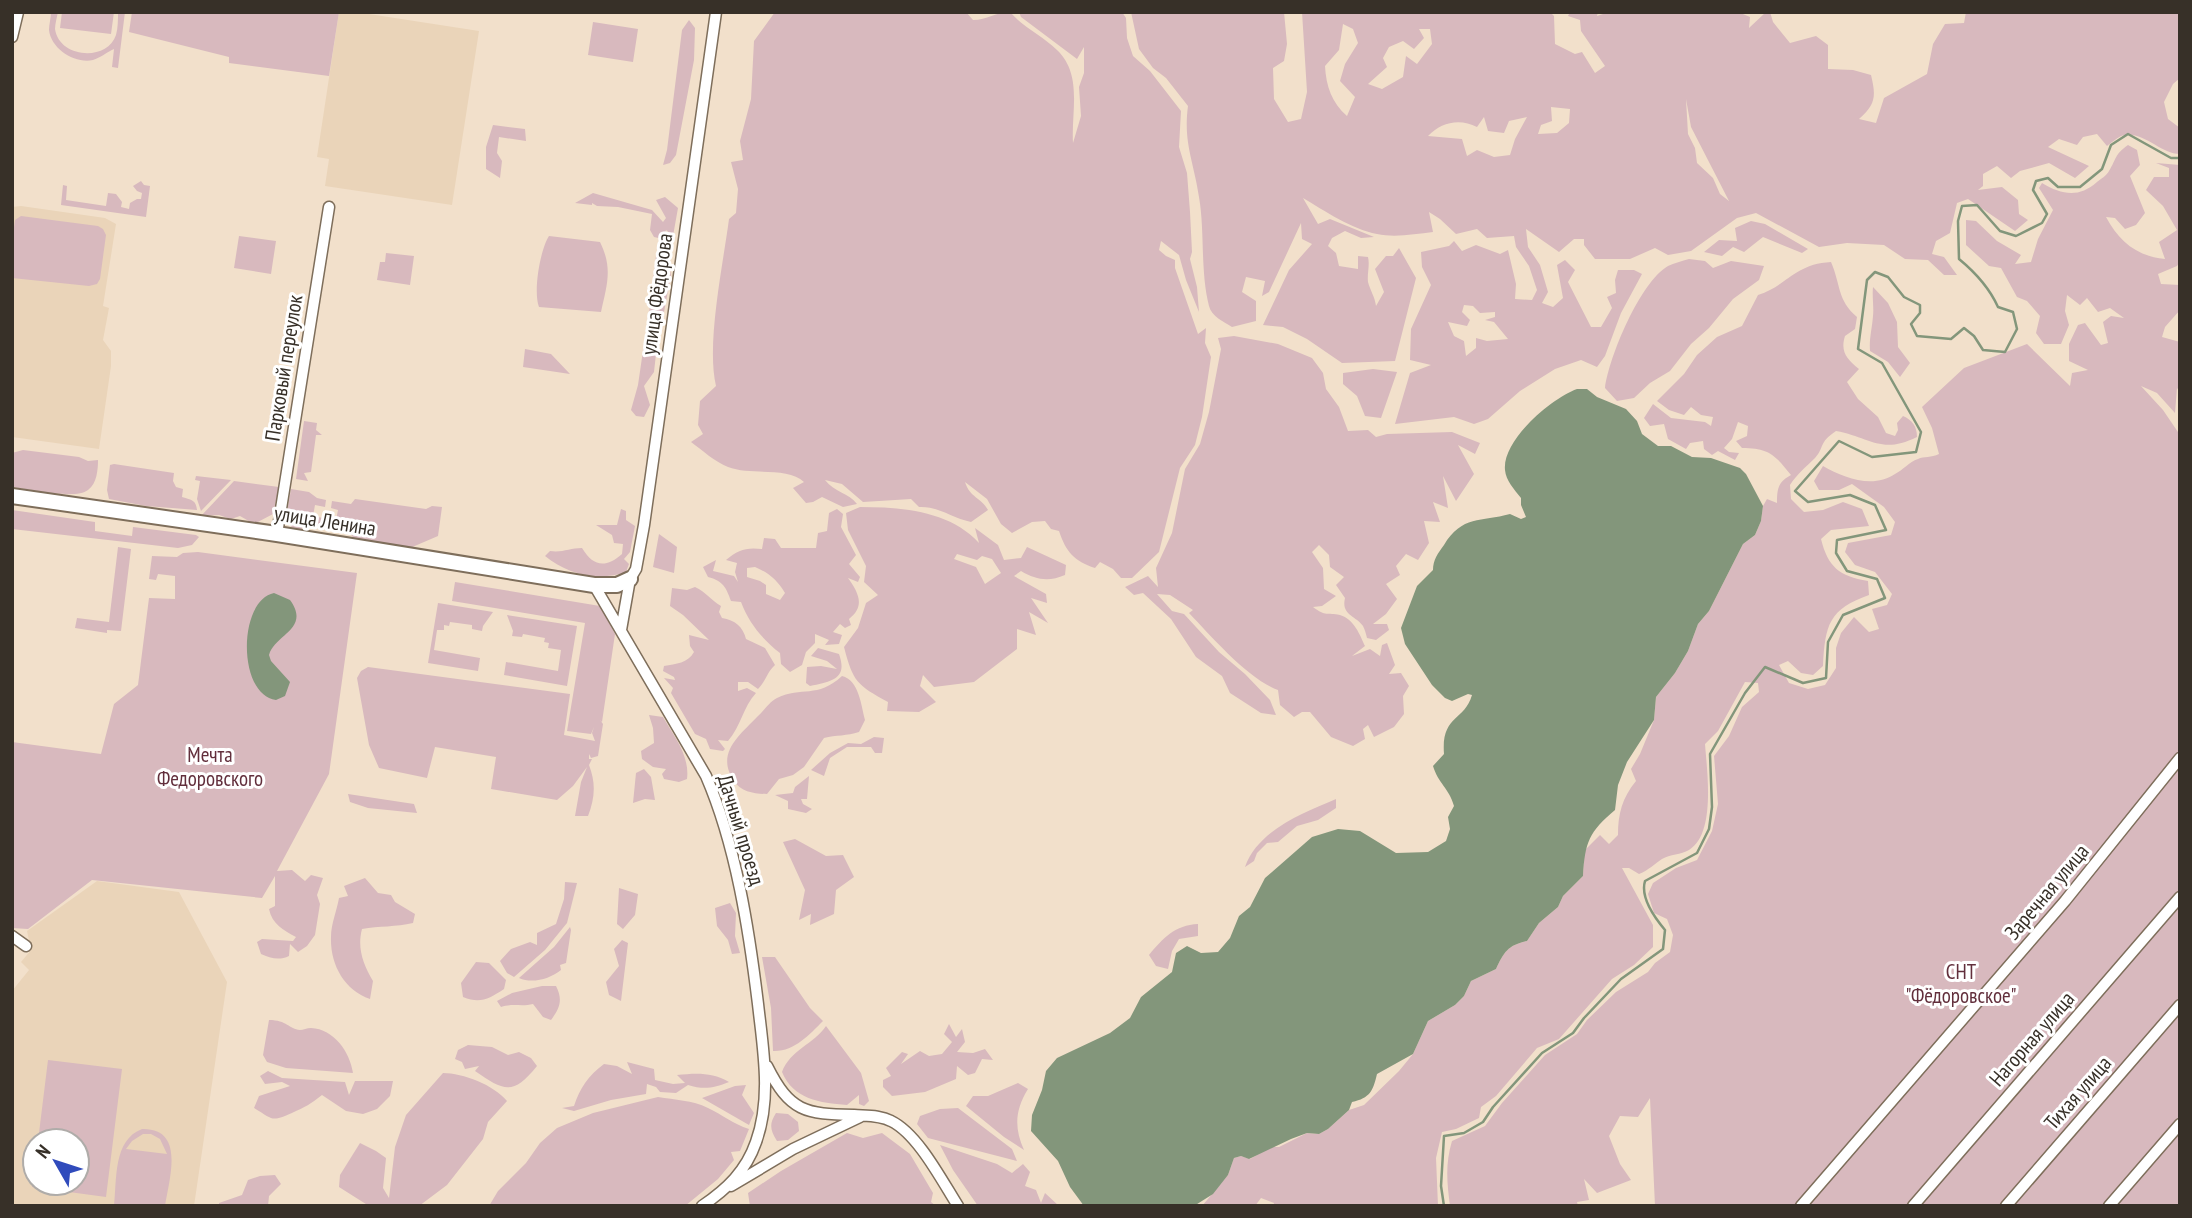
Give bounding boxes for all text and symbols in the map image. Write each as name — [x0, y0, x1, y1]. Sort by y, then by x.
street label: улица Фёдорова — [635, 231, 678, 356]
street label: Парковый переулок — [259, 293, 308, 443]
street label: улица Ленина — [272, 499, 378, 542]
park label: Мечта Федоровского — [157, 741, 263, 792]
street label: Дачный проезд — [712, 771, 771, 889]
street label: Заречная улица — [1999, 838, 2094, 945]
park label: СНТ "Фёдоровское" — [1906, 958, 2016, 1009]
street label: Нагорная улица — [1983, 986, 2080, 1092]
street label: Тихая улица — [2038, 1050, 2117, 1135]
north arrow — [21, 1127, 91, 1197]
text: N — [30, 1140, 55, 1163]

